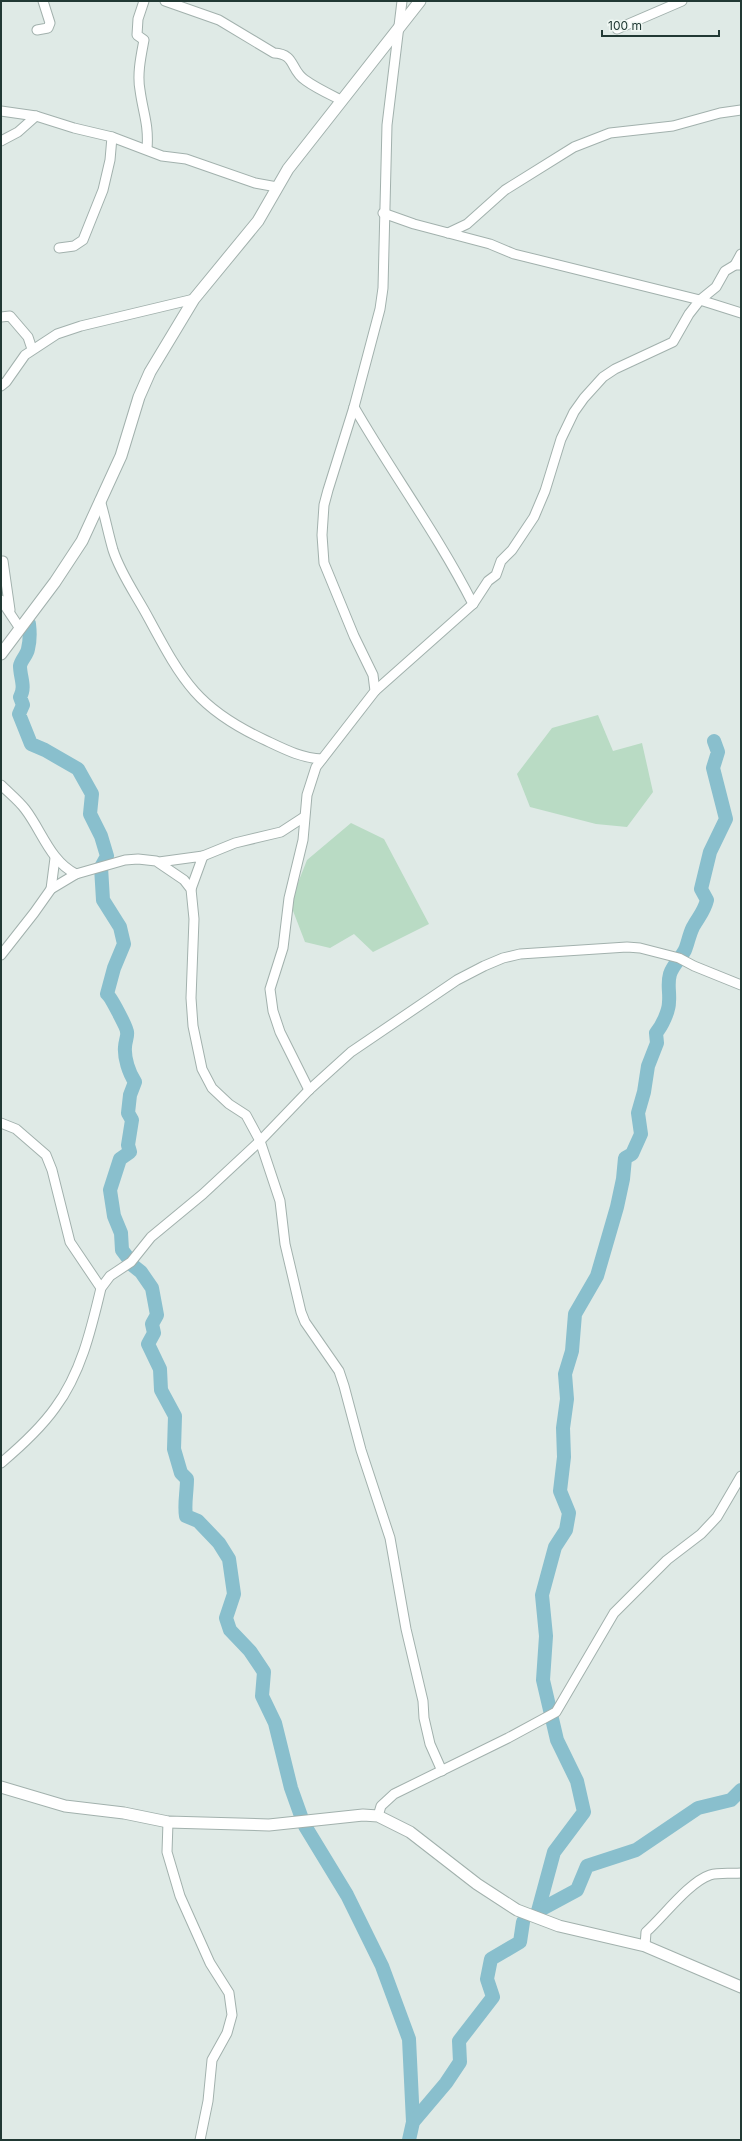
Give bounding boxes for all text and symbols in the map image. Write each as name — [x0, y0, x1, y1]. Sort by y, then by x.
scale bar — [602, 12, 719, 38]
text: 100 m — [608, 18, 642, 33]

